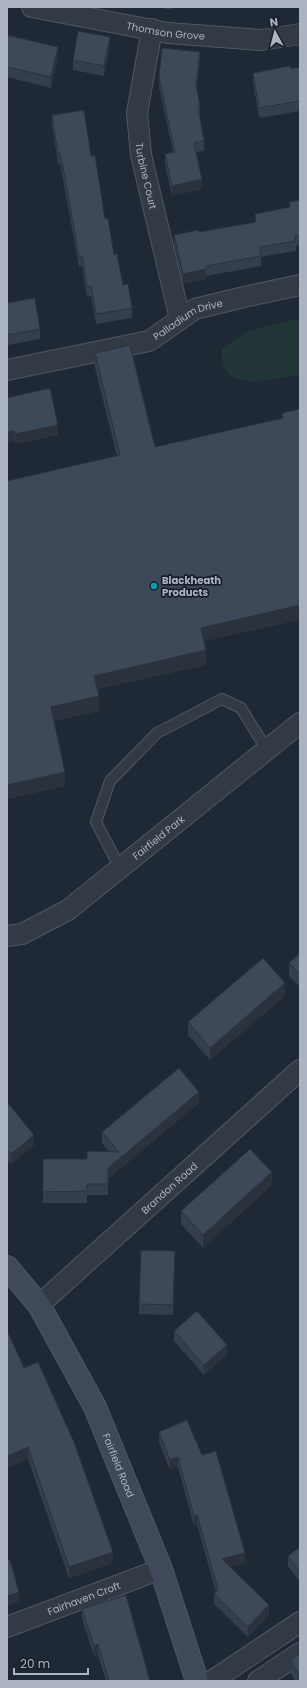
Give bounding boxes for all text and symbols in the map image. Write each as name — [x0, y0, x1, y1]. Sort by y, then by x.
north arrow — [255, 12, 295, 52]
text: N — [269, 14, 279, 31]
street label: Thomson Grove — [125, 18, 205, 44]
street label: Turbine Court — [132, 142, 161, 211]
street label: Palladium Drive — [150, 296, 224, 344]
place label: Blackheath Products — [162, 573, 221, 600]
marker: Blackheath Products — [149, 581, 159, 591]
street label: Fairfield Park — [129, 811, 189, 863]
street label: Brandon Road — [138, 1159, 201, 1218]
street label: Fairfield Road — [99, 1431, 138, 1500]
street label: Fairhaven Croft — [45, 1578, 123, 1619]
scale bar — [14, 1650, 88, 1676]
text: 20 m — [20, 1655, 50, 1672]

